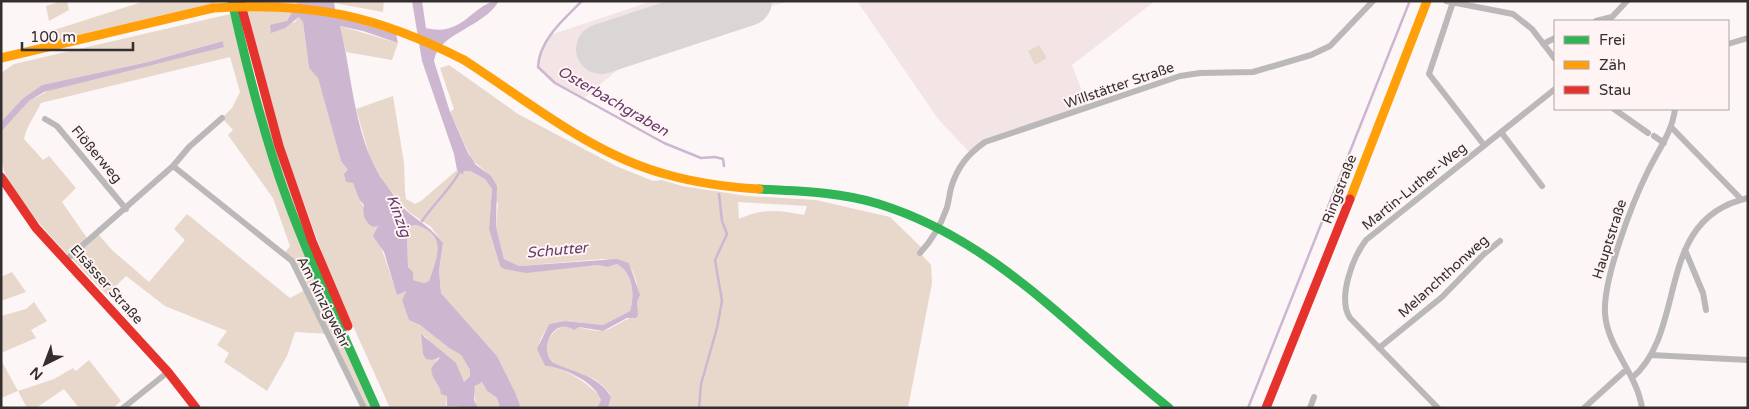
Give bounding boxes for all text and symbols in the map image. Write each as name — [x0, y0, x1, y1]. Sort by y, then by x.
scale bar — [22, 20, 134, 52]
legend — [1554, 20, 1729, 110]
text: 100 m — [30, 28, 76, 46]
text: Frei — [1599, 31, 1625, 49]
text: Zäh — [1599, 56, 1626, 74]
street label: Willstätter Straße — [1062, 59, 1176, 112]
water label: Osterbachgraben — [554, 62, 672, 140]
text: Stau — [1599, 81, 1631, 99]
street label: Flößerweg — [68, 122, 126, 187]
street label: Martin-Luther-Weg — [1359, 139, 1470, 234]
street label: Ringstraße — [1319, 152, 1360, 226]
water label: Kinzig — [383, 192, 415, 241]
street label: Hauptstraße — [1589, 197, 1630, 281]
street label: Melanchthonweg — [1395, 231, 1492, 321]
water label: Schutter — [526, 238, 590, 262]
street label: Elsässer Straße — [67, 241, 147, 327]
street label: Am Kinzigwehr — [293, 254, 354, 351]
north arrow — [20, 339, 70, 389]
text: N — [27, 363, 47, 383]

